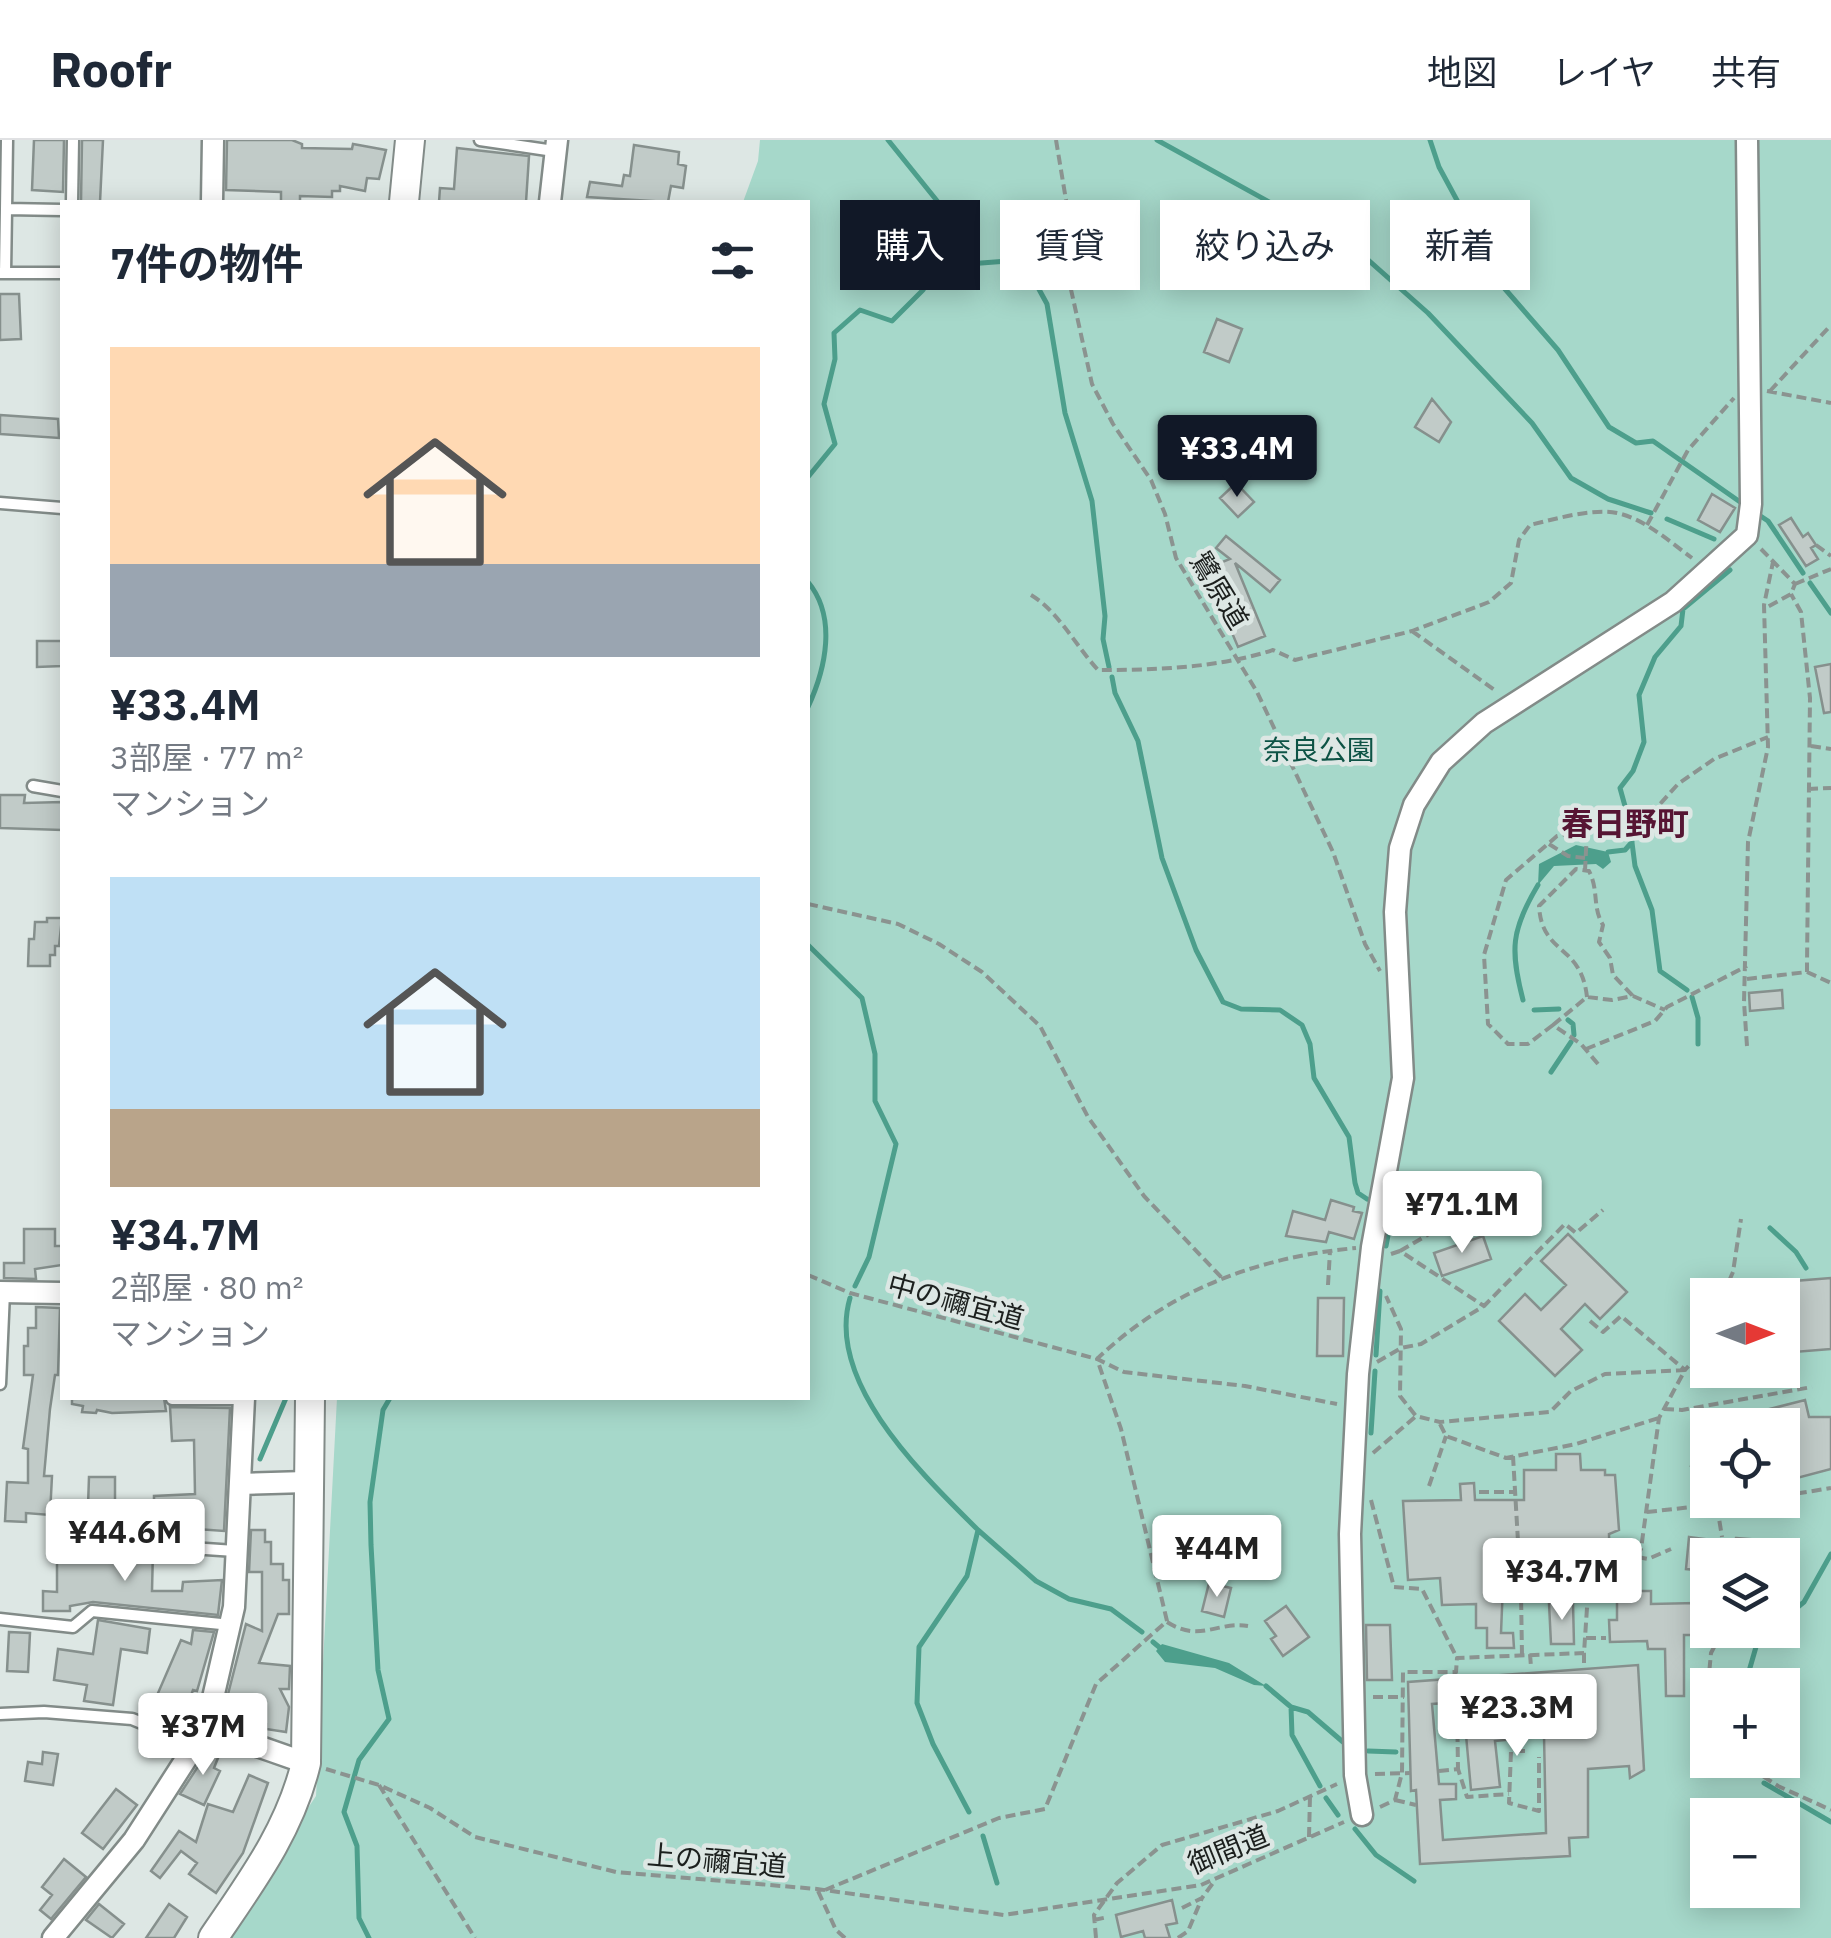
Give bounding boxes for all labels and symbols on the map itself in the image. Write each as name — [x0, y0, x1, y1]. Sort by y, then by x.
pin: ¥33.4M — [1156, 415, 1318, 500]
street label: 鷺原道 — [1183, 544, 1257, 636]
park label: 奈良公園 — [1263, 731, 1375, 768]
district label: 春日野町 — [1561, 802, 1689, 844]
pin: ¥71.1M — [1381, 1171, 1543, 1256]
street label: 中の禰宜道 — [884, 1265, 1028, 1337]
north arrow — [1690, 1278, 1800, 1388]
pin: ¥44.6M — [44, 1499, 206, 1584]
pin: ¥44M — [1158, 1515, 1276, 1600]
pin: ¥34.7M — [1481, 1538, 1643, 1623]
pin: ¥23.3M — [1436, 1674, 1598, 1759]
pin: ¥37M — [144, 1693, 262, 1778]
street label: 御間道 — [1182, 1816, 1274, 1882]
street label: 上の禰宜道 — [646, 1835, 788, 1885]

